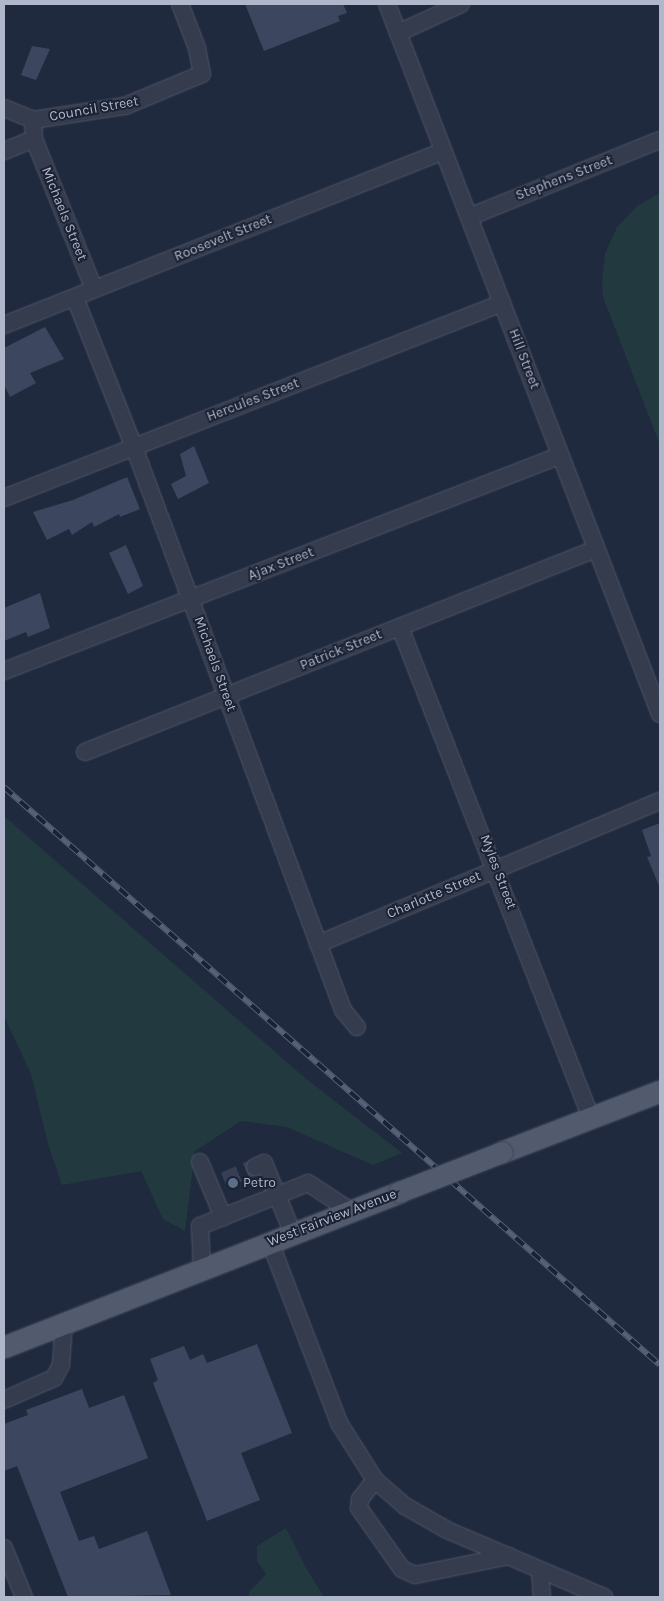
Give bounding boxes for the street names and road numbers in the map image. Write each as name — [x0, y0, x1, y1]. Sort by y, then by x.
street label: Council Street — [48, 93, 140, 125]
street label: Stephens Street — [513, 152, 615, 204]
street label: Michaels Street — [38, 165, 90, 263]
street label: Roosevelt Street — [172, 211, 274, 265]
street label: Hill Street — [505, 327, 543, 391]
street label: Hercules Street — [204, 375, 302, 425]
street label: Ajax Street — [246, 544, 316, 584]
street label: Michaels Street — [190, 614, 240, 714]
street label: Patrick Street — [298, 626, 384, 674]
street label: Myles Street — [476, 832, 520, 912]
street label: Charlotte Street — [384, 868, 484, 922]
street label: West Fairview Avenue — [265, 1186, 399, 1250]

